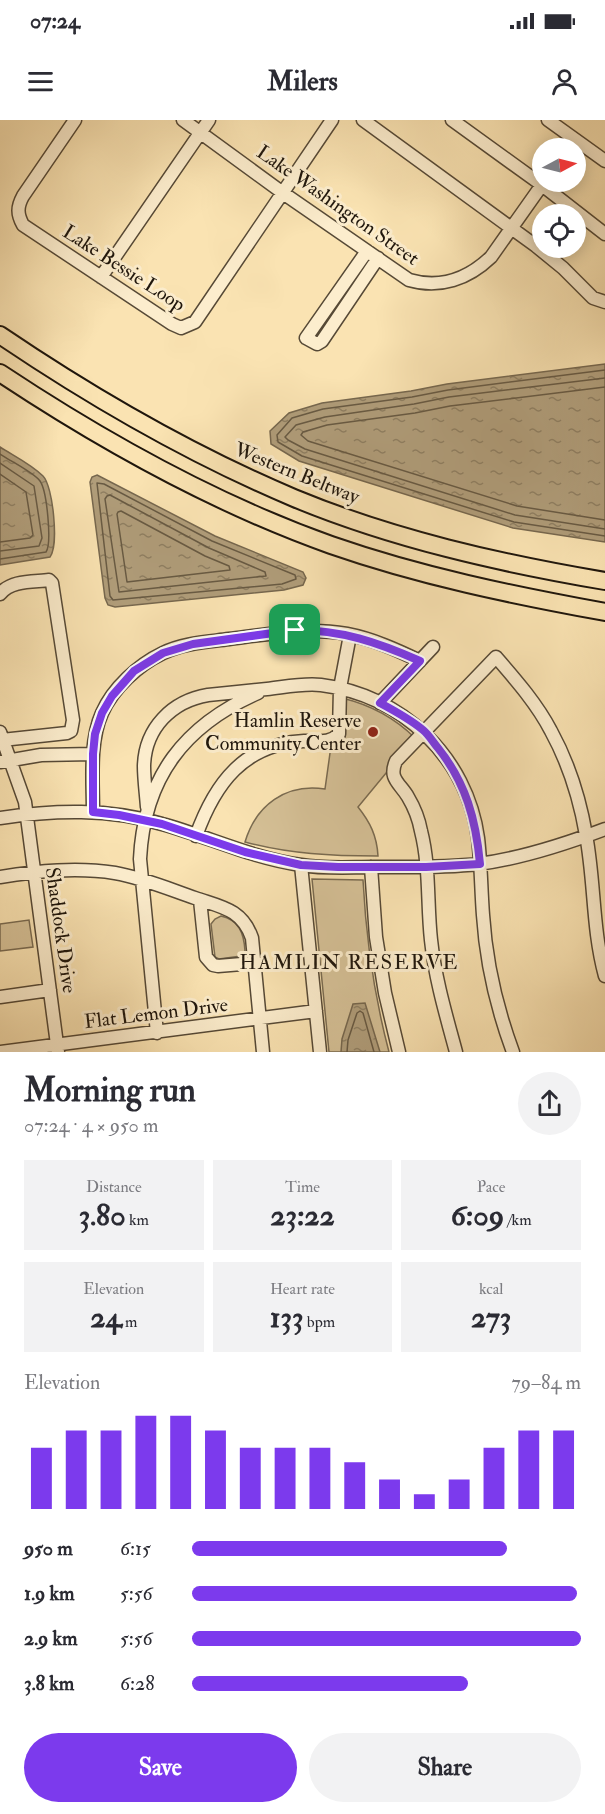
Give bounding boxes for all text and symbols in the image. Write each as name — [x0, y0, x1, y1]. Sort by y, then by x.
text: 07:24 — [30, 7, 80, 35]
icon: menu — [24, 65, 57, 98]
text: Milers — [267, 65, 338, 98]
icon: person — [548, 65, 581, 98]
north arrow — [532, 138, 586, 192]
map controls — [532, 138, 586, 258]
street label: Lake Washington Street — [252, 139, 425, 271]
button: locate — [532, 204, 586, 258]
street label: Lake Bessie Loop — [57, 219, 190, 318]
street label: Western Beltway — [230, 436, 364, 510]
pin — [269, 604, 320, 655]
icon: arrive — [278, 613, 311, 646]
place label: Hamlin Reserve Community Center — [205, 708, 362, 756]
marker: Hamlin Reserve Community Center — [366, 725, 380, 739]
street label: Shaddock Drive — [40, 865, 82, 995]
district label: HAMLIN RESERVE — [239, 949, 459, 976]
street label: Flat Lemon Drive — [83, 992, 229, 1034]
text: Morning run — [24, 1070, 196, 1111]
button: share — [518, 1072, 581, 1135]
text: 07:24 · 4 × 950 m — [24, 1113, 159, 1138]
text: Distance — [86, 1177, 142, 1197]
text: Time — [285, 1177, 320, 1197]
text: Pace — [477, 1177, 506, 1197]
text: 3.80 — [79, 1197, 126, 1234]
text: 23:22 — [270, 1197, 335, 1234]
text: 6:09 — [451, 1197, 504, 1234]
text: km — [126, 1210, 149, 1230]
text: /km — [504, 1210, 532, 1230]
text: Elevation — [83, 1279, 144, 1299]
text: Heart rate — [270, 1279, 335, 1299]
text: kcal — [479, 1279, 503, 1299]
text: 24 — [90, 1299, 122, 1336]
text: 133 — [270, 1299, 304, 1336]
text: 273 — [471, 1299, 511, 1336]
text: m — [122, 1312, 137, 1332]
text: bpm — [304, 1312, 335, 1332]
text: Elevation — [24, 1370, 100, 1395]
text: 79–84 m — [512, 1370, 581, 1395]
text: 950 m — [24, 1536, 73, 1561]
text: 6:15 — [120, 1536, 151, 1561]
text: 1.9 km — [24, 1581, 75, 1606]
text: 5:56 — [120, 1581, 153, 1606]
text: 2.9 km — [24, 1626, 78, 1651]
text: 5:56 — [120, 1626, 153, 1651]
text: 3.8 km — [24, 1671, 74, 1696]
text: 6:28 — [120, 1671, 155, 1696]
button: Save — [24, 1733, 297, 1802]
button: Share — [309, 1733, 581, 1802]

